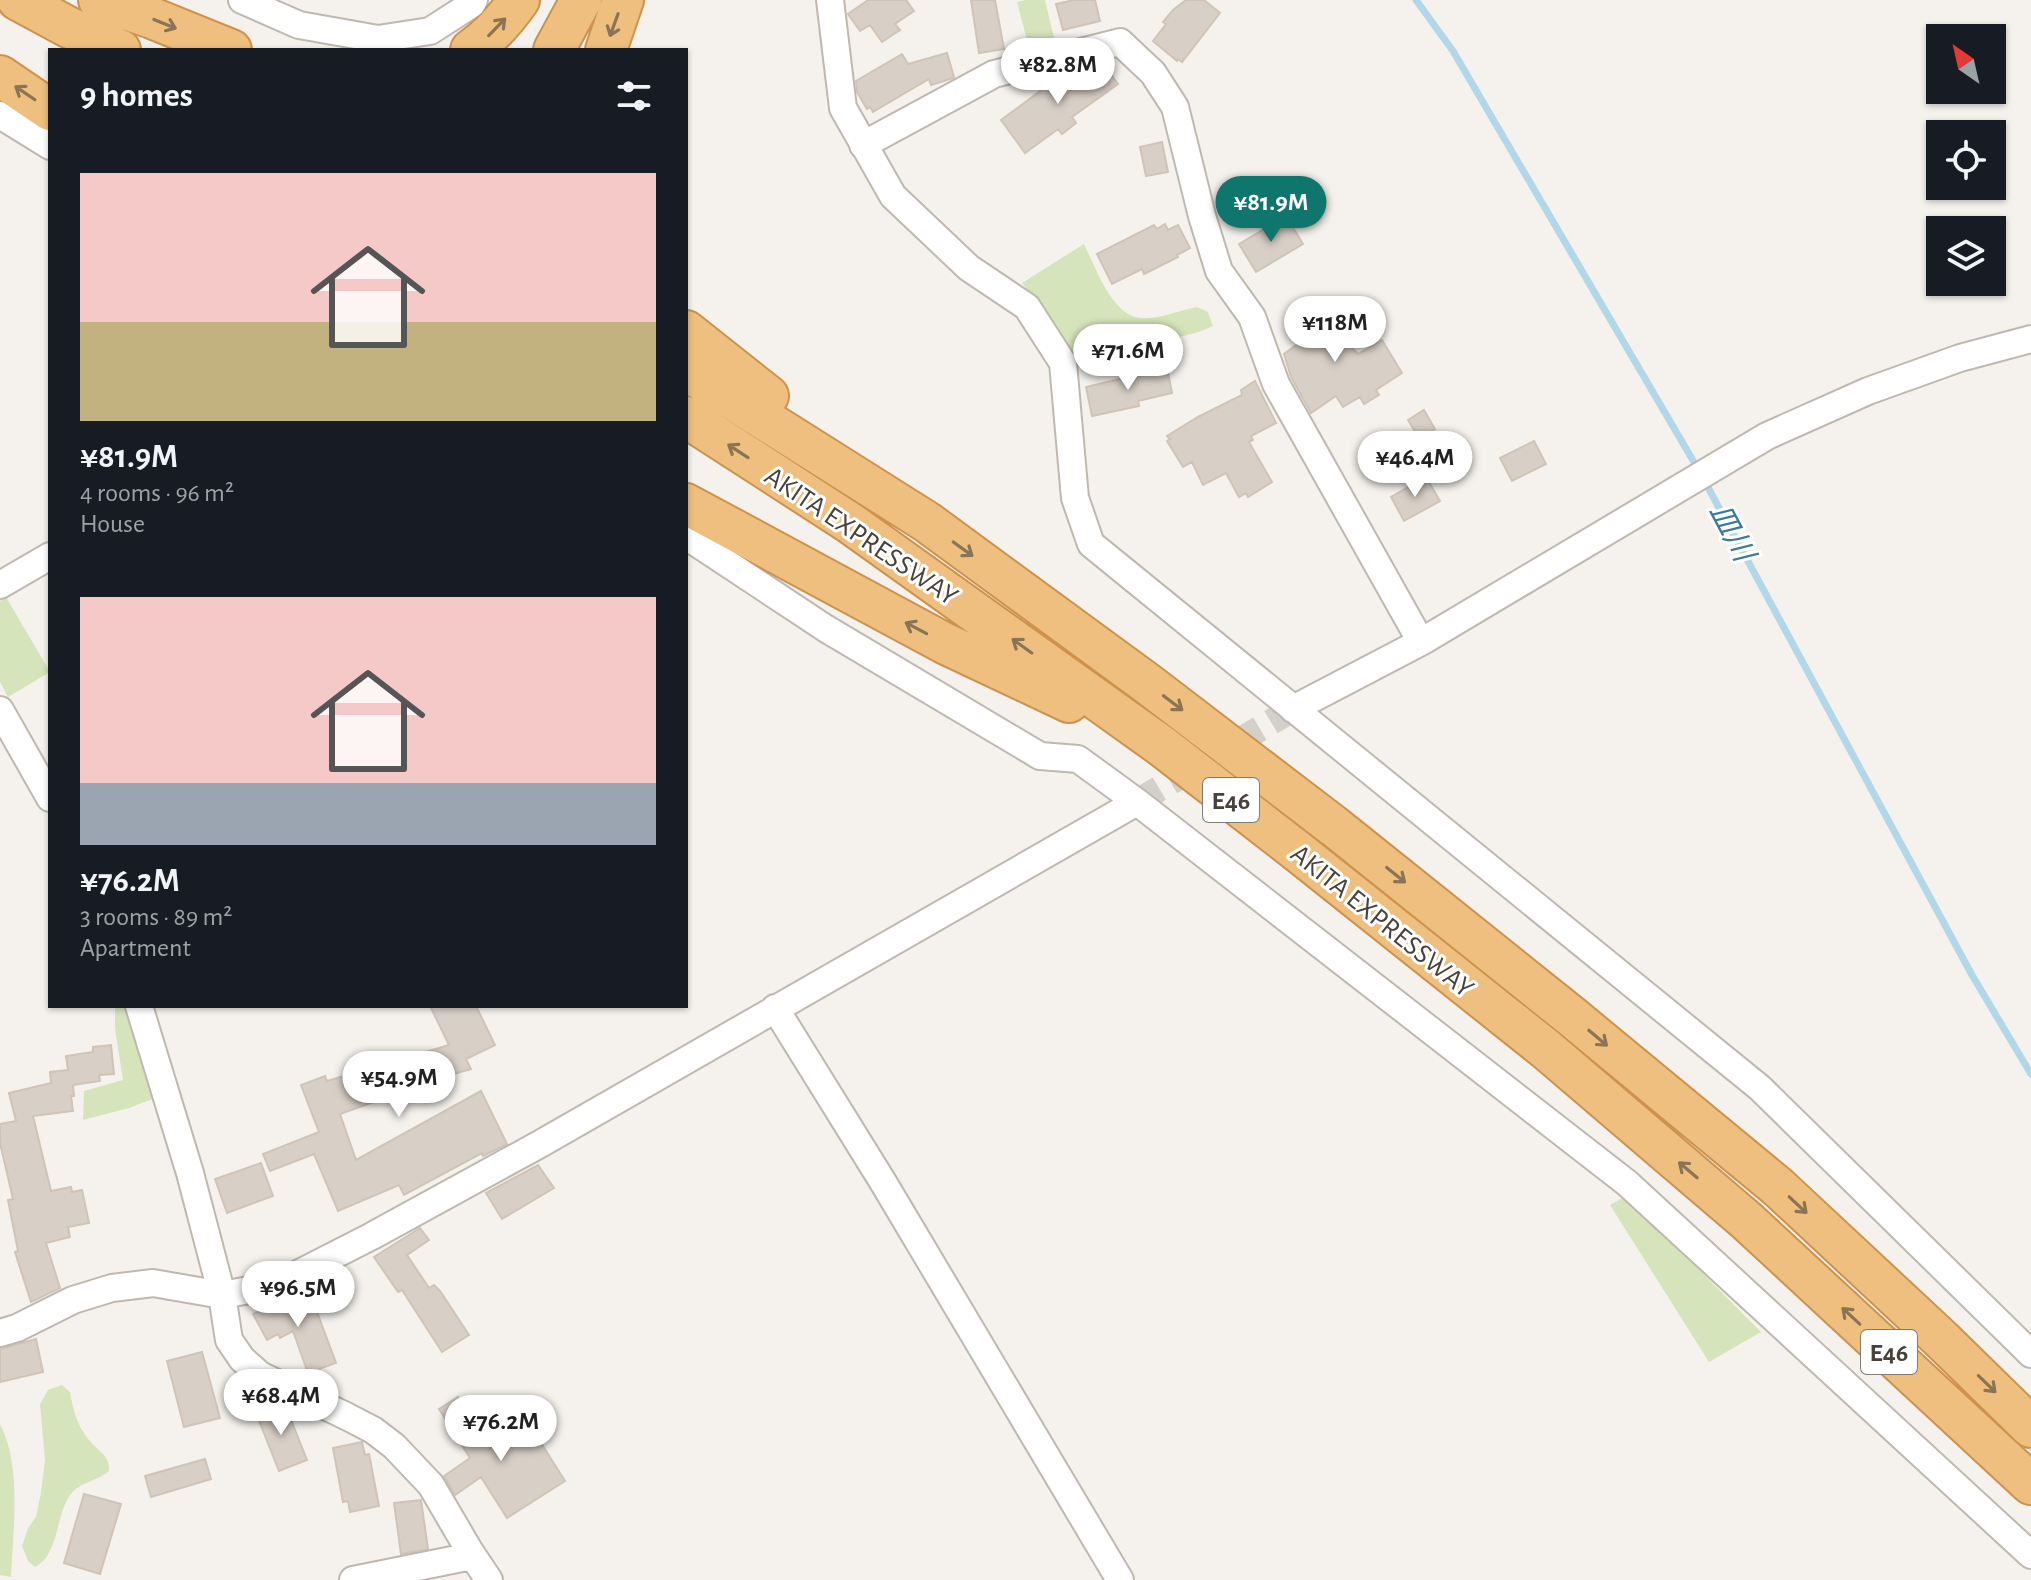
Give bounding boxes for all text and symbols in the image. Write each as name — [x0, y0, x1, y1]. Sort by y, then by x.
one-way arrow — [606, 12, 621, 37]
one-way arrow — [152, 17, 177, 32]
one-way arrow — [488, 17, 507, 37]
north arrow — [1926, 24, 2006, 104]
map controls — [1926, 24, 2006, 296]
pin: ¥82.8M — [993, 38, 1123, 106]
text: ¥82.8M — [1019, 51, 1097, 77]
icon: filters — [612, 74, 656, 118]
text: 9 homes — [80, 79, 193, 113]
one-way arrow — [14, 85, 37, 101]
button: locate — [1926, 120, 2006, 200]
pin: ¥81.9M — [1206, 176, 1336, 244]
text: ¥81.9M — [1233, 189, 1309, 215]
button: layers — [1926, 216, 2006, 296]
icon: home — [296, 225, 440, 369]
pin: ¥118M — [1279, 296, 1391, 364]
text: ¥118M — [1302, 309, 1368, 335]
pin: ¥71.6M — [1063, 324, 1193, 392]
text: ¥71.6M — [1091, 337, 1165, 363]
pin: ¥46.4M — [1350, 431, 1480, 499]
text: ¥81.9M — [80, 440, 178, 474]
one-way arrow — [728, 442, 750, 459]
text: ¥46.4M — [1375, 444, 1455, 470]
street label: AKITA EXPRESSWAY — [759, 462, 962, 612]
text: 4 rooms · 96 m² — [80, 480, 234, 506]
water label: 皿川 — [1704, 499, 1760, 569]
text: House — [80, 511, 145, 537]
one-way arrow — [952, 541, 974, 557]
one-way arrow — [905, 619, 928, 635]
one-way arrow — [1011, 638, 1033, 654]
icon: home — [296, 649, 440, 793]
one-way arrow — [1162, 695, 1183, 712]
road number: E46 — [1203, 778, 1259, 822]
street label: AKITA EXPRESSWAY — [1285, 840, 1478, 1004]
text: ¥76.2M — [80, 864, 180, 898]
one-way arrow — [1385, 867, 1406, 884]
text: 3 rooms · 89 m² — [80, 904, 232, 930]
text: Apartment — [80, 935, 191, 961]
one-way arrow — [1588, 1029, 1608, 1047]
pin: ¥54.9M — [334, 1051, 464, 1119]
text: ¥54.9M — [360, 1064, 438, 1090]
one-way arrow — [1678, 1161, 1698, 1179]
one-way arrow — [1787, 1196, 1807, 1214]
pin: ¥96.5M — [233, 1261, 363, 1329]
text: ¥96.5M — [260, 1274, 336, 1300]
one-way arrow — [1841, 1308, 1861, 1326]
road number: E46 — [1861, 1330, 1917, 1374]
pin: ¥68.4M — [216, 1369, 346, 1437]
one-way arrow — [1977, 1374, 1997, 1393]
text: ¥68.4M — [242, 1382, 320, 1408]
pin: ¥76.2M — [436, 1395, 566, 1463]
text: ¥76.2M — [463, 1408, 539, 1434]

